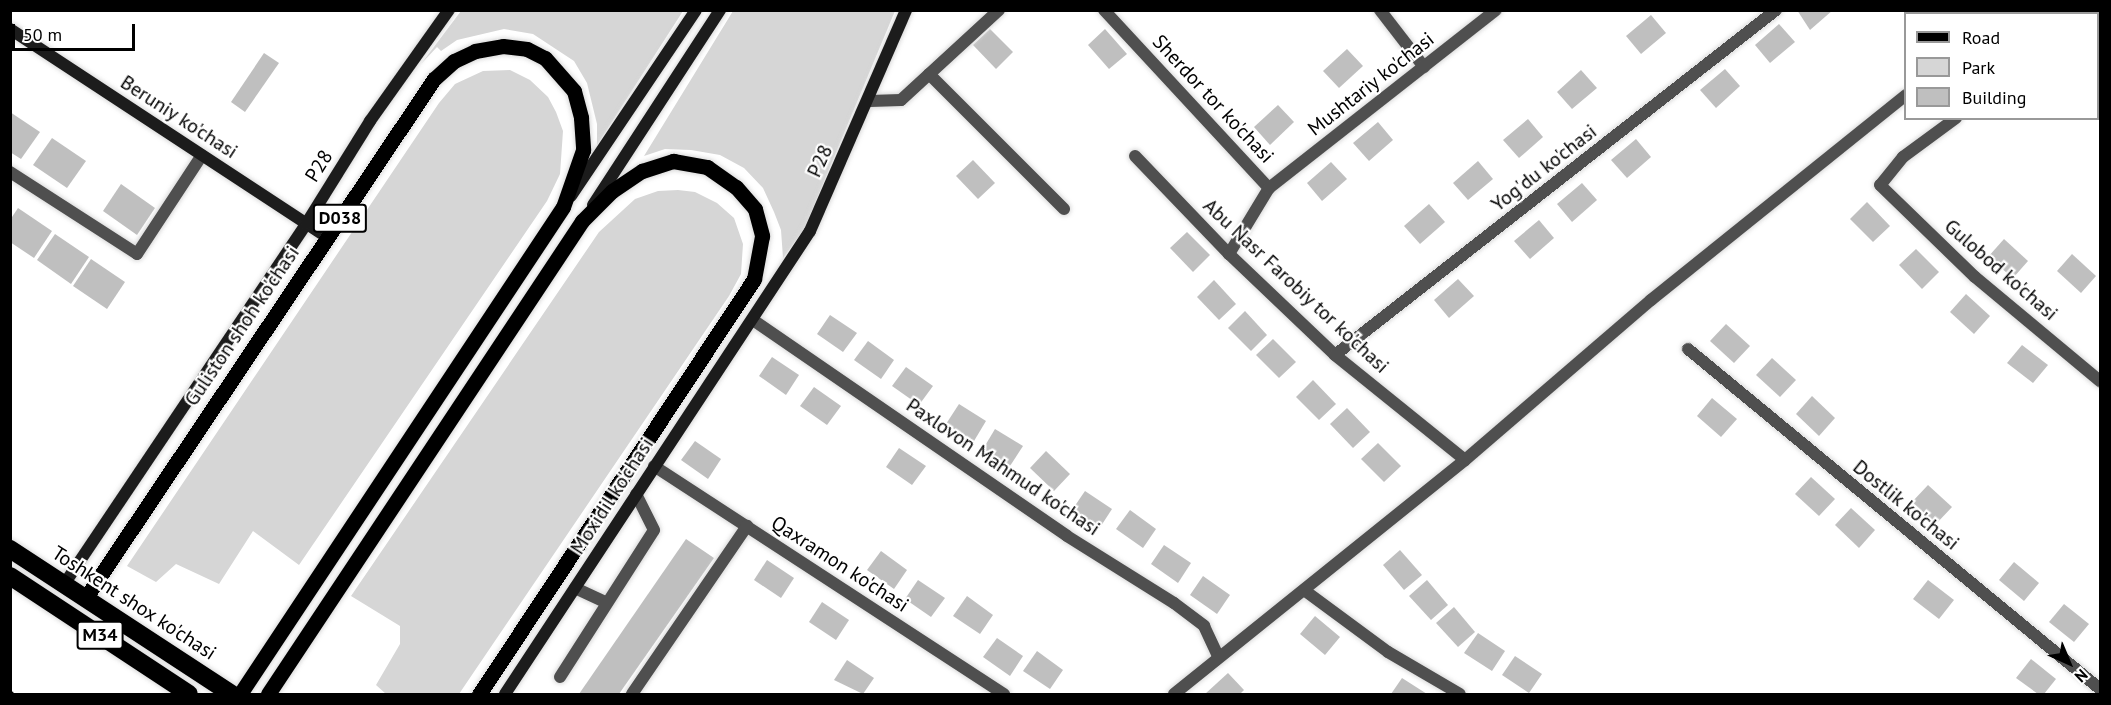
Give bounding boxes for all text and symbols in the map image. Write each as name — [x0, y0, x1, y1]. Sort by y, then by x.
scale bar — [15, 12, 138, 50]
legend — [1904, 12, 2099, 120]
text: 50 m — [23, 23, 62, 46]
text: Road — [1962, 26, 2000, 49]
street label: Mushtariy ko'chasi — [1303, 27, 1439, 141]
street label: Sherdor tor ko'chasi — [1147, 30, 1279, 168]
text: Park — [1962, 56, 1995, 79]
street label: Beruniy ko'chasi — [116, 70, 242, 164]
text: Building — [1962, 86, 2026, 109]
street label: Yog'du ko'chasi — [1487, 119, 1601, 217]
street label: Р28 — [802, 141, 838, 181]
street label: Р28 — [300, 146, 338, 186]
street label: Abu Nasr Farobiy tor ko'chasi — [1198, 193, 1394, 379]
road number: D038 — [312, 203, 368, 233]
street label: Gulobod ko'chasi — [1939, 214, 2063, 326]
street label: Guliston shoh ko'chasi — [180, 242, 304, 410]
street label: Paxlovon Mahmud ko'chasi — [902, 393, 1104, 541]
street label: Moxidil ko'chasi — [565, 433, 659, 559]
street label: Dostlik ko'chasi — [1848, 455, 1964, 555]
street label: Qaxramon ko'chasi — [767, 511, 913, 617]
street label: Toshkent shox ko'chasi — [47, 541, 221, 665]
road number: M34 — [76, 620, 124, 650]
north arrow — [2039, 633, 2099, 693]
text: N — [2071, 665, 2092, 687]

